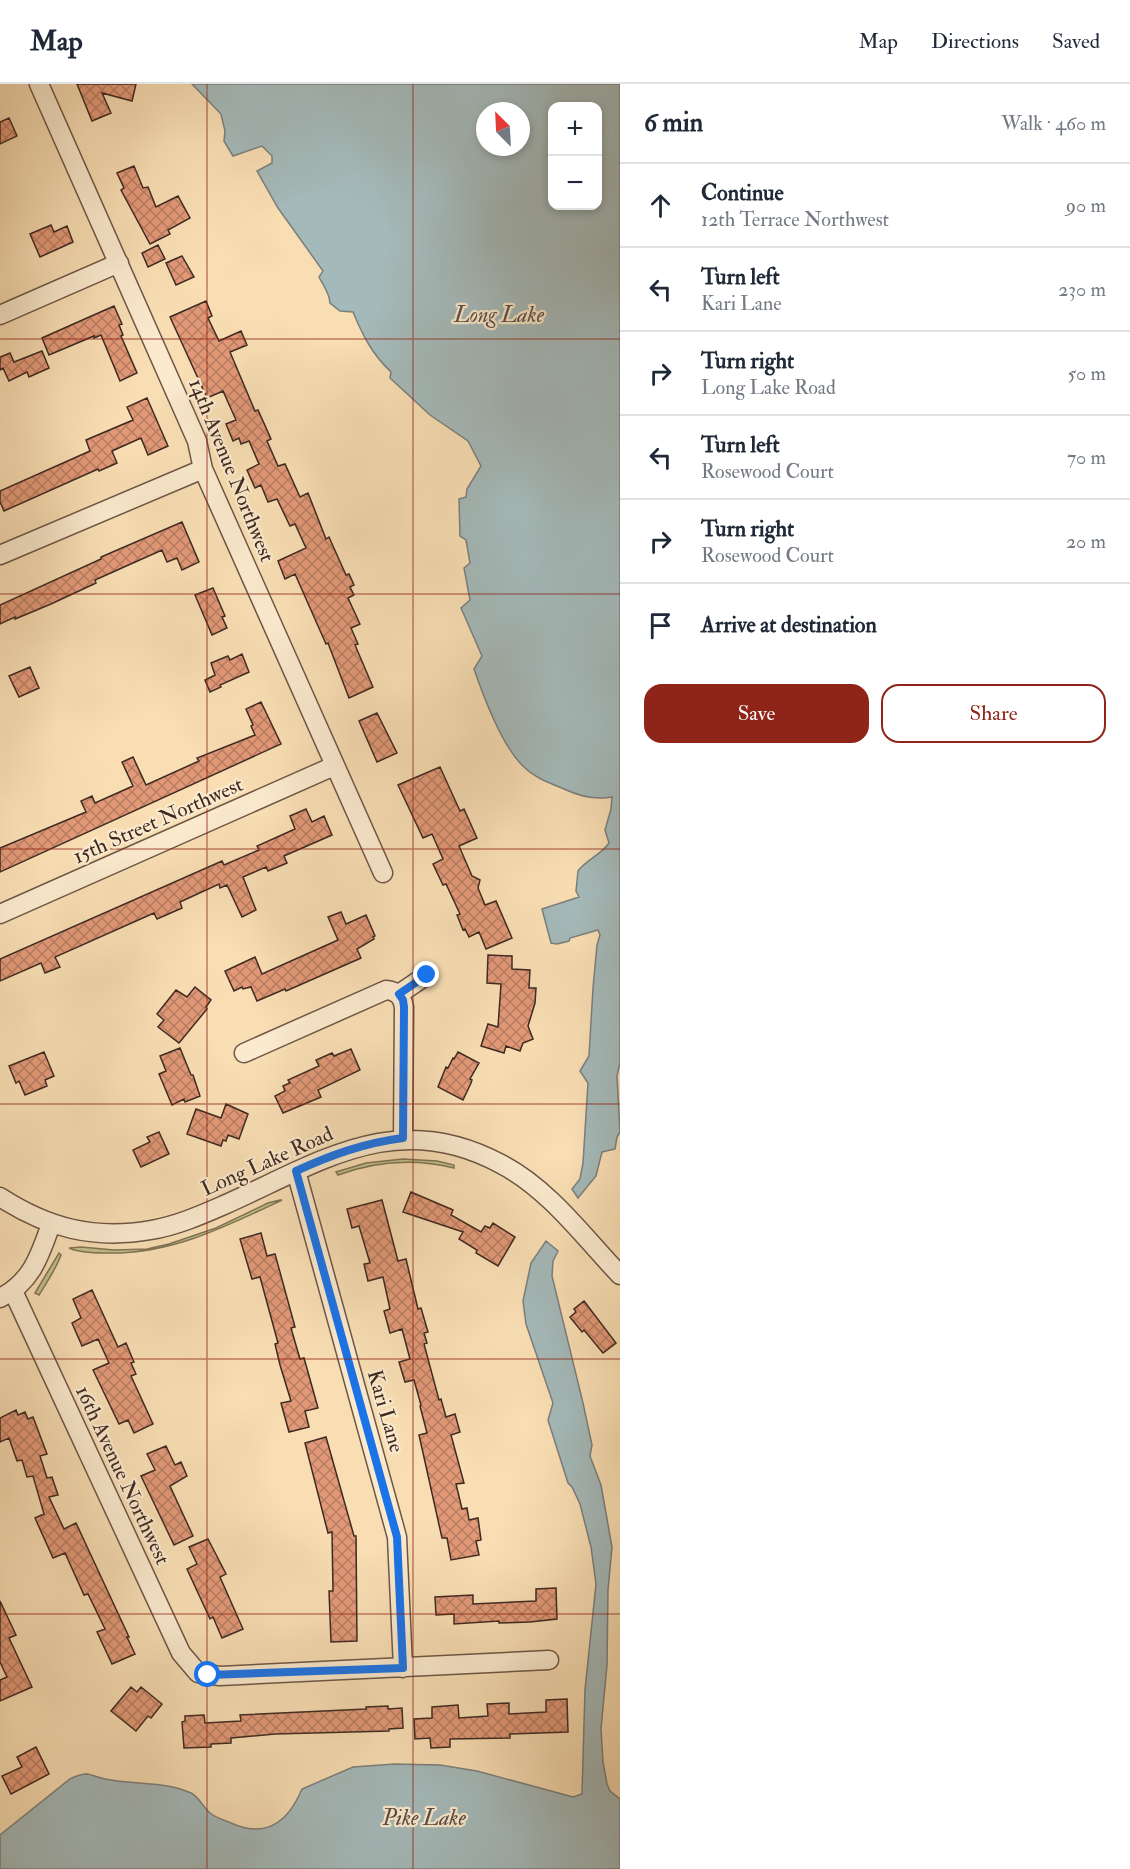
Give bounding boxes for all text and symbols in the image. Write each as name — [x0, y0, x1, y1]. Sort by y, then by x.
text: Map — [30, 24, 83, 59]
text: Map — [858, 28, 898, 55]
text: Directions — [931, 28, 1019, 55]
text: Saved — [1052, 28, 1100, 55]
north arrow — [476, 102, 530, 156]
map controls — [548, 102, 602, 210]
button: + — [548, 102, 602, 156]
text: 6 min — [644, 107, 703, 139]
text: Walk · 460 m — [1001, 111, 1106, 136]
button: − — [548, 156, 602, 210]
text: Continue — [701, 179, 784, 207]
icon: ahead — [644, 189, 677, 222]
text: 90 m — [1066, 193, 1106, 218]
text: 12th Terrace Northwest — [701, 207, 889, 232]
text: Turn left — [701, 263, 780, 291]
icon: left — [644, 273, 677, 306]
text: 230 m — [1058, 277, 1106, 302]
text: Kari Lane — [701, 291, 782, 316]
water label: Long Lake — [453, 301, 545, 329]
text: Turn right — [701, 347, 794, 375]
icon: right — [644, 357, 677, 390]
text: 50 m — [1067, 361, 1106, 386]
street label: 14th Avenue Northwest — [182, 374, 281, 566]
text: Long Lake Road — [701, 375, 836, 400]
text: Turn left — [701, 431, 780, 459]
icon: left — [644, 441, 677, 474]
text: 70 m — [1067, 445, 1106, 470]
text: Rosewood Court — [701, 459, 834, 484]
text: Turn right — [701, 515, 794, 543]
icon: right — [644, 525, 677, 558]
text: 20 m — [1066, 529, 1106, 554]
text: Rosewood Court — [701, 543, 834, 568]
icon: arrive — [644, 609, 677, 642]
text: Arrive at destination — [701, 611, 877, 639]
button: Save — [644, 684, 869, 743]
button: Share — [881, 684, 1106, 743]
street label: 15th Street Northwest — [69, 771, 248, 870]
route end — [413, 961, 439, 987]
street label: Long Lake Road — [197, 1120, 338, 1203]
street label: Kari Lane — [361, 1367, 410, 1456]
street label: 16th Avenue Northwest — [69, 1381, 176, 1569]
route start — [194, 1661, 220, 1687]
water label: Pike Lake — [381, 1804, 466, 1832]

